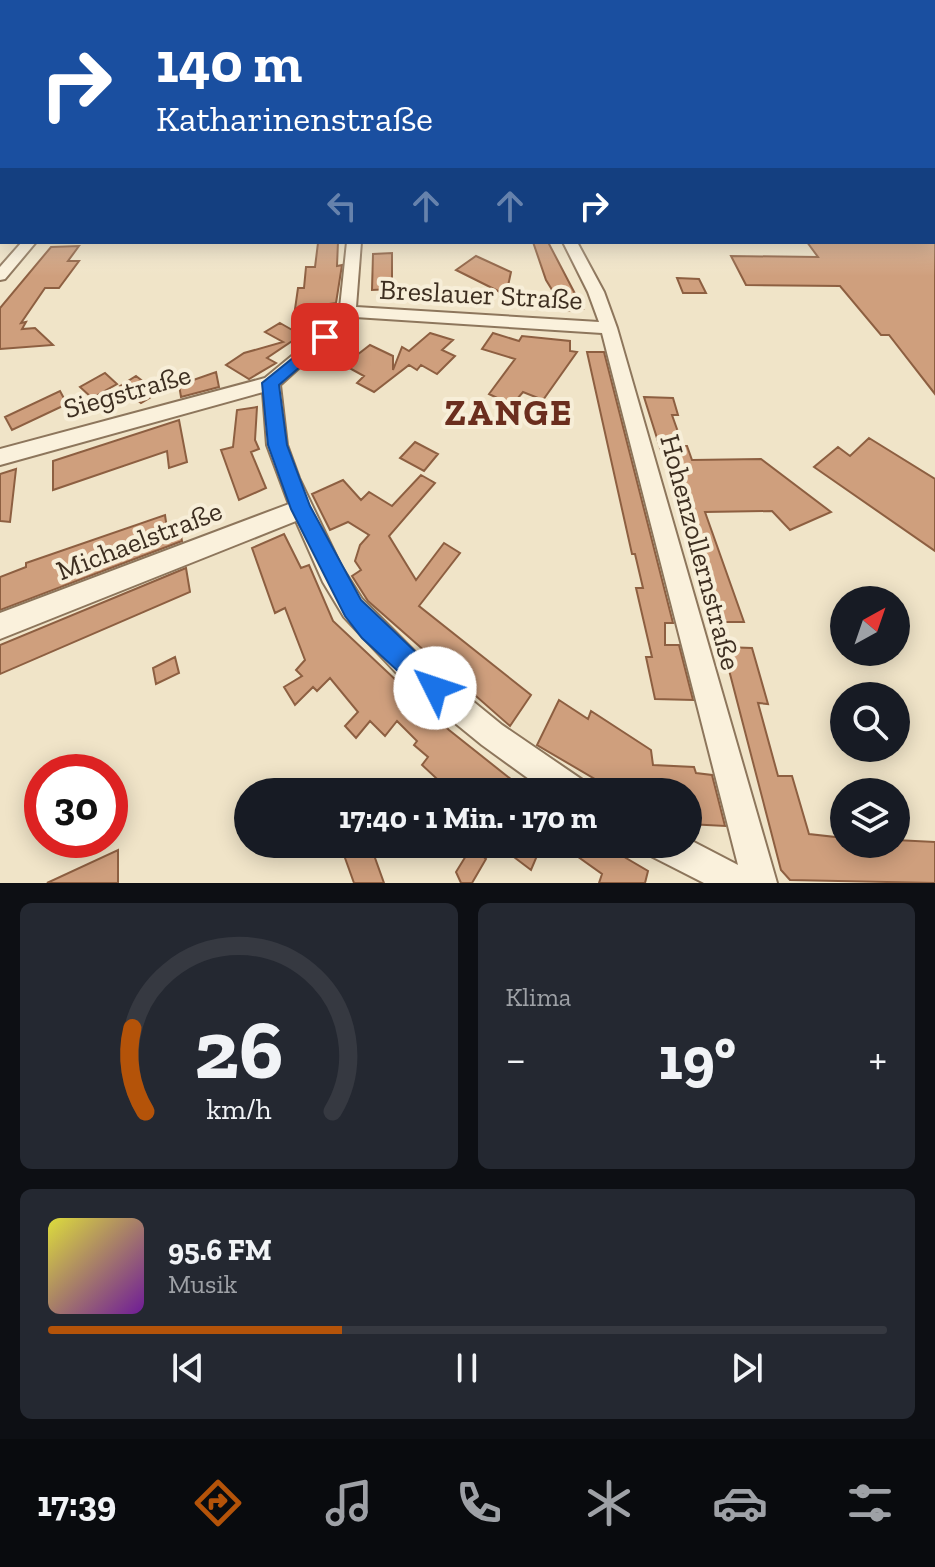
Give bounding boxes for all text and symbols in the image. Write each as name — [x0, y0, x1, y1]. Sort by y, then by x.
text: 140 m — [156, 29, 302, 96]
icon: right — [24, 32, 128, 136]
text: Katharinenstraße — [156, 97, 433, 140]
icon: left — [320, 184, 364, 228]
icon: ahead — [404, 184, 448, 228]
icon: ahead — [488, 184, 532, 228]
icon: right — [572, 184, 616, 228]
street label: Breslauer Straße — [378, 273, 584, 316]
pin — [291, 303, 359, 371]
icon: arrive — [303, 315, 347, 359]
street label: Siegstraße — [60, 358, 194, 425]
district label: ZANGE — [445, 391, 573, 434]
street label: Hohenzollernstraße — [653, 431, 748, 673]
street label: Michaelstraße — [52, 494, 227, 587]
north arrow — [830, 586, 910, 666]
map controls — [830, 586, 910, 858]
position arrow — [393, 646, 477, 730]
button: search — [830, 682, 910, 762]
speed limit sign: 30 — [24, 754, 128, 858]
button: layers — [830, 778, 910, 858]
text: 17:40 · 1 Min. · 170 m — [339, 800, 597, 836]
text: Klima — [506, 981, 571, 1013]
text: 26 — [194, 999, 283, 1099]
text: 19° — [659, 1022, 736, 1094]
text: − — [506, 1032, 526, 1085]
text: + — [868, 1032, 887, 1085]
text: km/h — [206, 1092, 271, 1126]
text: 95.6 FM — [168, 1232, 272, 1268]
text: Musik — [168, 1268, 237, 1300]
icon: previous — [166, 1346, 210, 1390]
icon: pause — [445, 1346, 489, 1390]
icon: next — [725, 1346, 769, 1390]
icon: directions — [190, 1475, 246, 1531]
icon: music — [321, 1475, 377, 1531]
icon: phone — [451, 1475, 507, 1531]
icon: climate — [581, 1475, 637, 1531]
icon: car — [712, 1475, 768, 1531]
icon: filters — [842, 1475, 898, 1531]
text: 17:39 — [37, 1482, 116, 1525]

